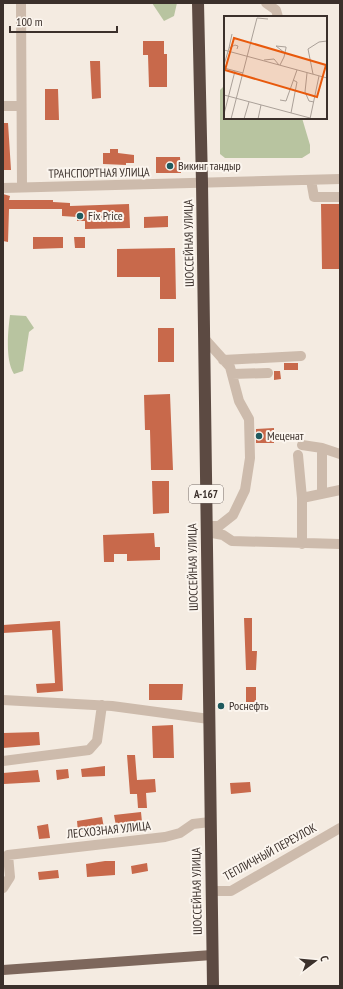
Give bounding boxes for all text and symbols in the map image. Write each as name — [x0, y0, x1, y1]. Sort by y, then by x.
scale bar — [10, 8, 117, 34]
text: 100 m — [16, 14, 43, 29]
inset map — [224, 16, 327, 119]
place label: Викинг тандыр — [178, 158, 241, 173]
marker: Викинг тандыр — [165, 161, 175, 171]
street label: ТРАНСПОРТНАЯ УЛИЦА — [48, 164, 150, 181]
street label: ШОССЕЙНАЯ УЛИЦА — [180, 199, 197, 287]
place label: Fix Price — [88, 208, 123, 223]
marker: Fix Price — [75, 211, 85, 221]
place label: Меценат — [267, 428, 304, 443]
marker: Меценат — [254, 431, 264, 441]
road number: А-167 — [189, 485, 223, 503]
street label: ШОССЕЙНАЯ УЛИЦА — [184, 523, 201, 611]
place label: Роснефть — [229, 698, 269, 713]
marker: Роснефть — [216, 701, 226, 711]
street label: ЛЕСХОЗНАЯ УЛИЦА — [65, 818, 152, 841]
street label: ТЕПЛИЧНЫЙ ПЕРЕУЛОК — [221, 820, 319, 883]
street label: ШОССЕЙНАЯ УЛИЦА — [188, 847, 205, 935]
north arrow — [295, 941, 335, 981]
text: С — [317, 954, 332, 963]

